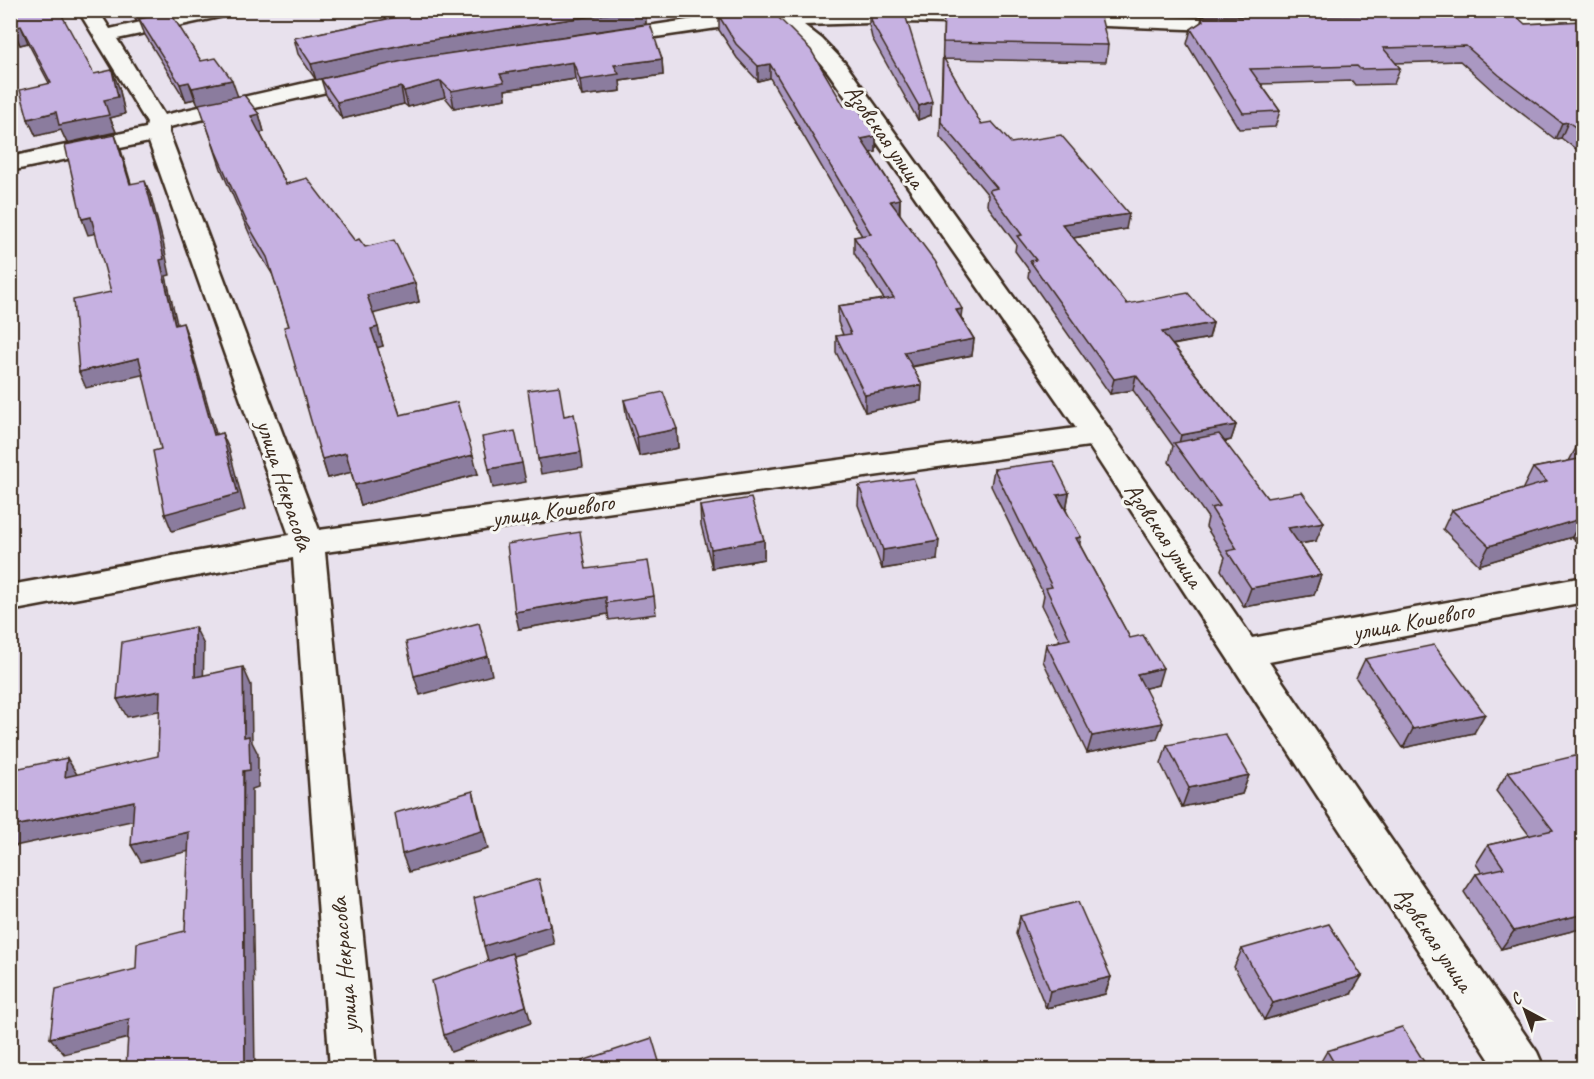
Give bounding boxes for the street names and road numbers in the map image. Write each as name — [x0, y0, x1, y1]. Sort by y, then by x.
street label: Азовская улица — [837, 78, 933, 196]
street label: улица Некрасова — [249, 414, 321, 555]
street label: Азовская улица — [1117, 477, 1211, 596]
street label: улица Кошевого — [488, 486, 617, 534]
street label: улица Кошевого — [1348, 594, 1478, 648]
street label: Азовская улица — [1387, 881, 1481, 1000]
street label: улица Некрасова — [323, 895, 365, 1036]

